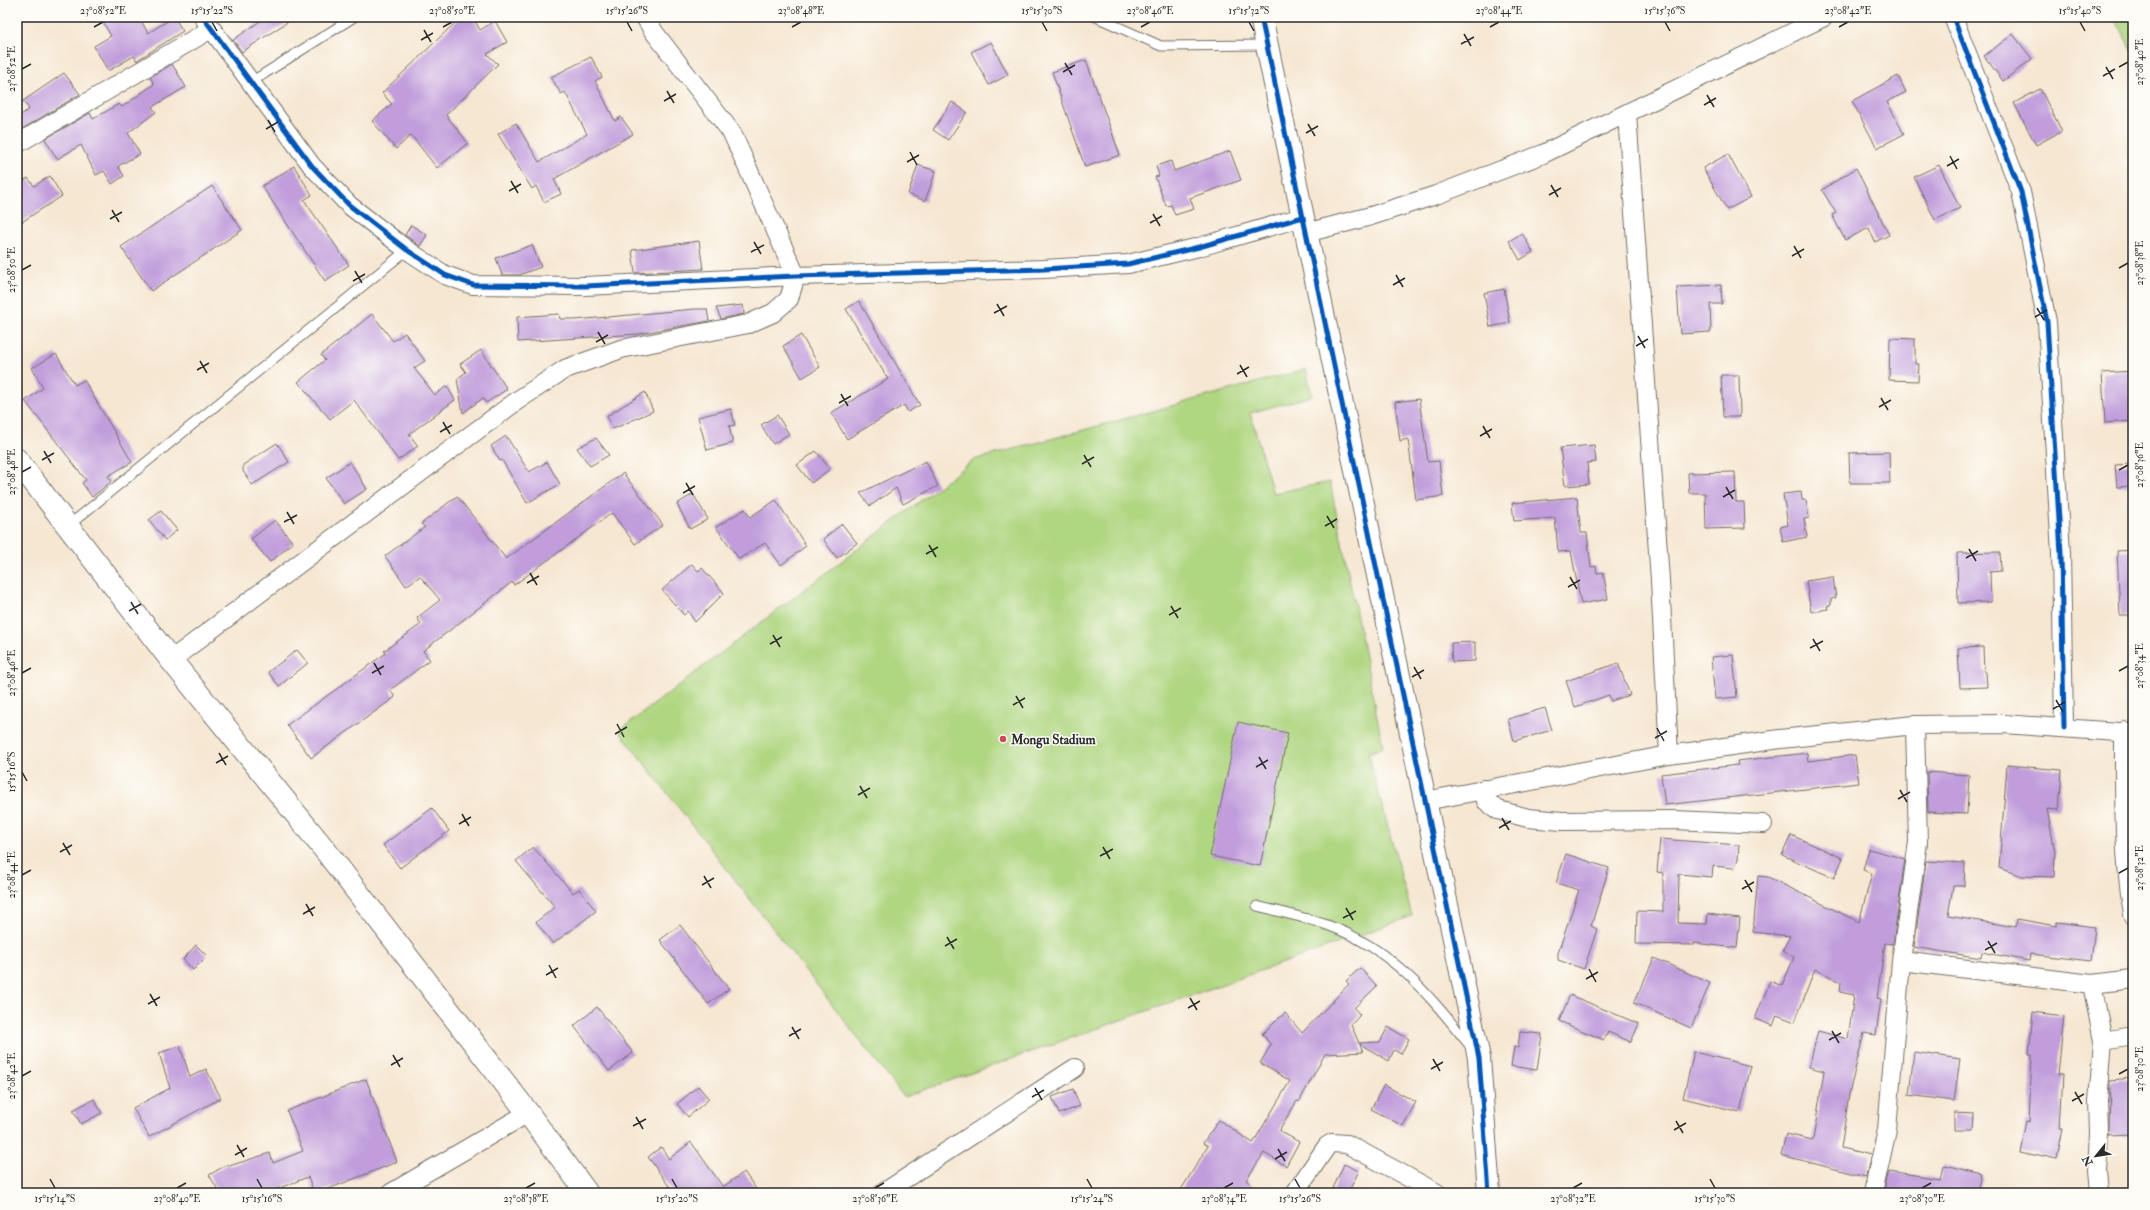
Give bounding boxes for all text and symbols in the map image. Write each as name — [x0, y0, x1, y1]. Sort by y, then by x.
text: 23°08'52"E — [80, 5, 126, 17]
text: 15°15'22"S — [191, 5, 233, 17]
text: 23°08'50"E — [429, 5, 475, 17]
text: 15°15'26"S — [606, 5, 648, 17]
text: 23°08'48"E — [778, 5, 824, 17]
text: 15°15'30"S — [1022, 5, 1062, 17]
text: 23°08'46"E — [1127, 5, 1173, 17]
text: 15°15'32"S — [1229, 5, 1269, 17]
text: 23°08'44"E — [1475, 5, 1523, 17]
text: 15°15'36"S — [1645, 5, 1685, 17]
text: 23°08'42"E — [1825, 5, 1871, 17]
text: 15°15'40"S — [2059, 5, 2101, 17]
text: 23°08'40"E — [2134, 39, 2146, 85]
text: 23°08'52"E — [6, 46, 18, 92]
text: 23°08'38"E — [2134, 241, 2146, 285]
text: 23°08'50"E — [6, 247, 18, 293]
text: 23°08'36"E — [2134, 442, 2146, 488]
text: 23°08'48"E — [6, 449, 18, 495]
text: 23°08'34"E — [2134, 643, 2146, 689]
text: 23°08'46"E — [6, 650, 18, 696]
place label: Mongu Stadium — [1010, 732, 1097, 749]
marker: Mongu Stadium — [998, 734, 1008, 744]
text: 15°15'16"S — [6, 752, 18, 792]
text: 23°08'32"E — [2134, 845, 2146, 891]
text: 23°08'44"E — [6, 851, 18, 899]
text: 23°08'30"E — [2134, 1046, 2146, 1092]
text: 23°08'42"E — [6, 1053, 18, 1099]
north arrow — [2076, 1136, 2116, 1176]
text: N — [2079, 1152, 2096, 1169]
text: 15°15'14"S — [35, 1193, 75, 1205]
text: 23°08'40"E — [154, 1193, 200, 1205]
text: 15°15'16"S — [242, 1193, 282, 1205]
text: 23°08'38"E — [504, 1193, 548, 1205]
text: 15°15'20"S — [656, 1193, 698, 1205]
text: 23°08'36"E — [852, 1193, 898, 1205]
text: 15°15'24"S — [1071, 1193, 1113, 1205]
text: 23°08'34"E — [1201, 1193, 1247, 1205]
text: 15°15'26"S — [1279, 1193, 1321, 1205]
text: 23°08'32"E — [1550, 1193, 1596, 1205]
text: 15°15'30"S — [1695, 1193, 1735, 1205]
text: 23°08'30"E — [1899, 1193, 1945, 1205]

